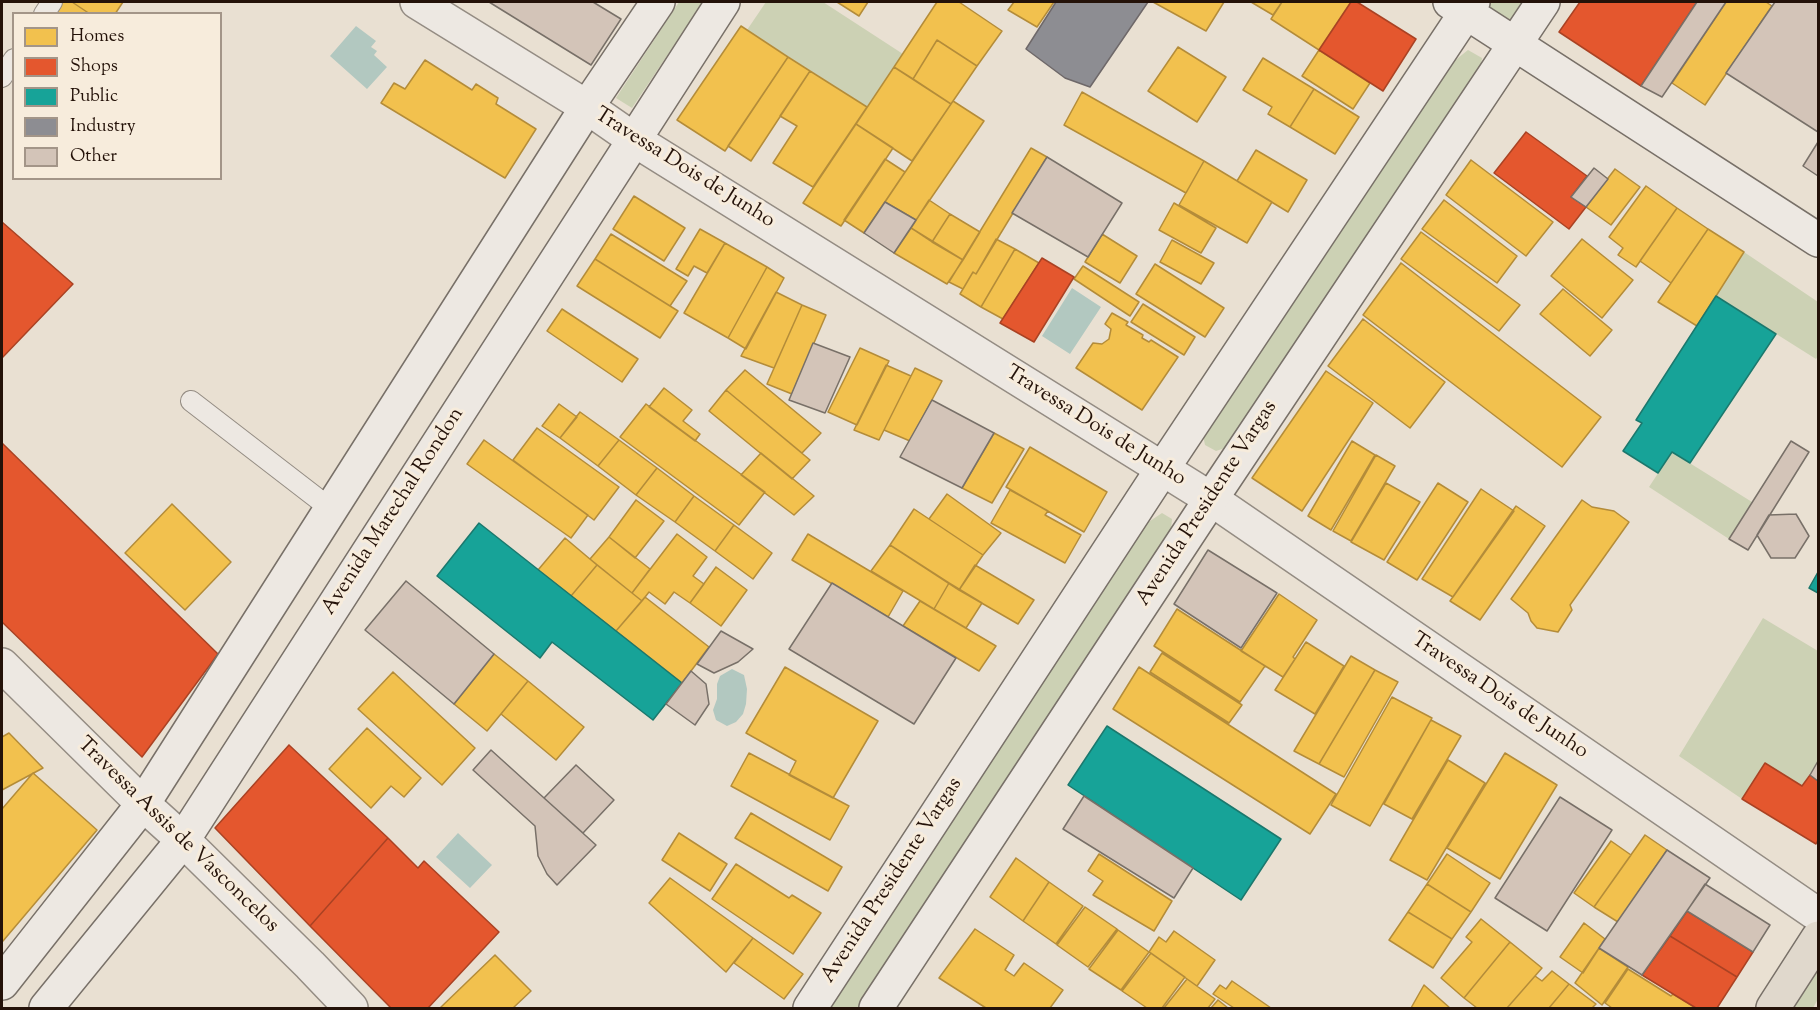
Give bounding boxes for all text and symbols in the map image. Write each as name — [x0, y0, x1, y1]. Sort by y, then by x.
legend — [12, 12, 222, 180]
text: Homes — [70, 24, 124, 50]
text: Shops — [70, 54, 118, 80]
text: Public — [70, 84, 118, 110]
street label: Travessa Dois de Junho — [589, 103, 779, 235]
text: Industry — [70, 114, 136, 140]
text: Other — [70, 144, 117, 170]
street label: Travessa Dois de Junho — [1000, 361, 1190, 493]
street label: Avenida Presidente Vargas — [1132, 397, 1284, 611]
street label: Avenida Marechal Rondon — [317, 404, 471, 620]
street label: Travessa Dois de Junho — [1406, 628, 1592, 766]
street label: Travessa Assis de Vasconcelos — [71, 733, 283, 939]
street label: Avenida Presidente Vargas — [817, 774, 969, 988]

